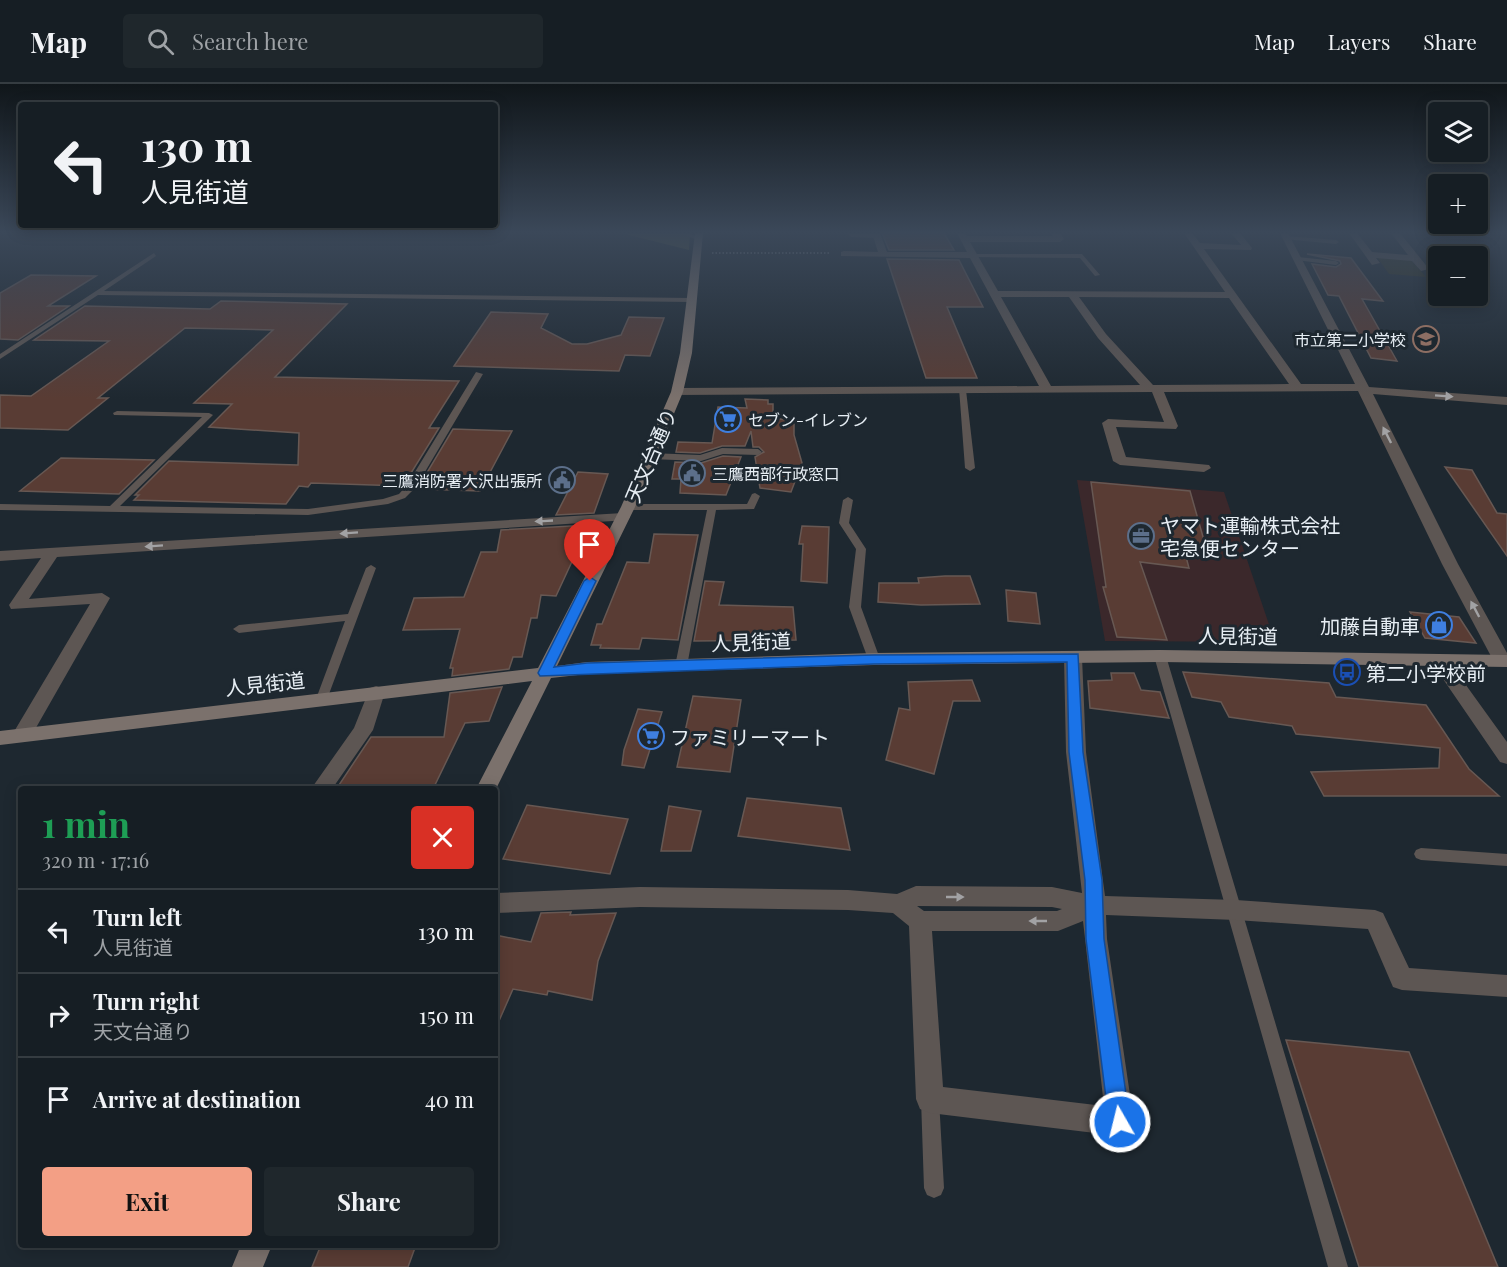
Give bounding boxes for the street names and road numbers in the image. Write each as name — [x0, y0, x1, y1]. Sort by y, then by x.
street label: 天文台通り — [618, 404, 682, 506]
street label: 人見街道 — [1198, 621, 1278, 649]
street label: 人見街道 — [711, 626, 791, 656]
street label: 人見街道 — [224, 665, 306, 701]

